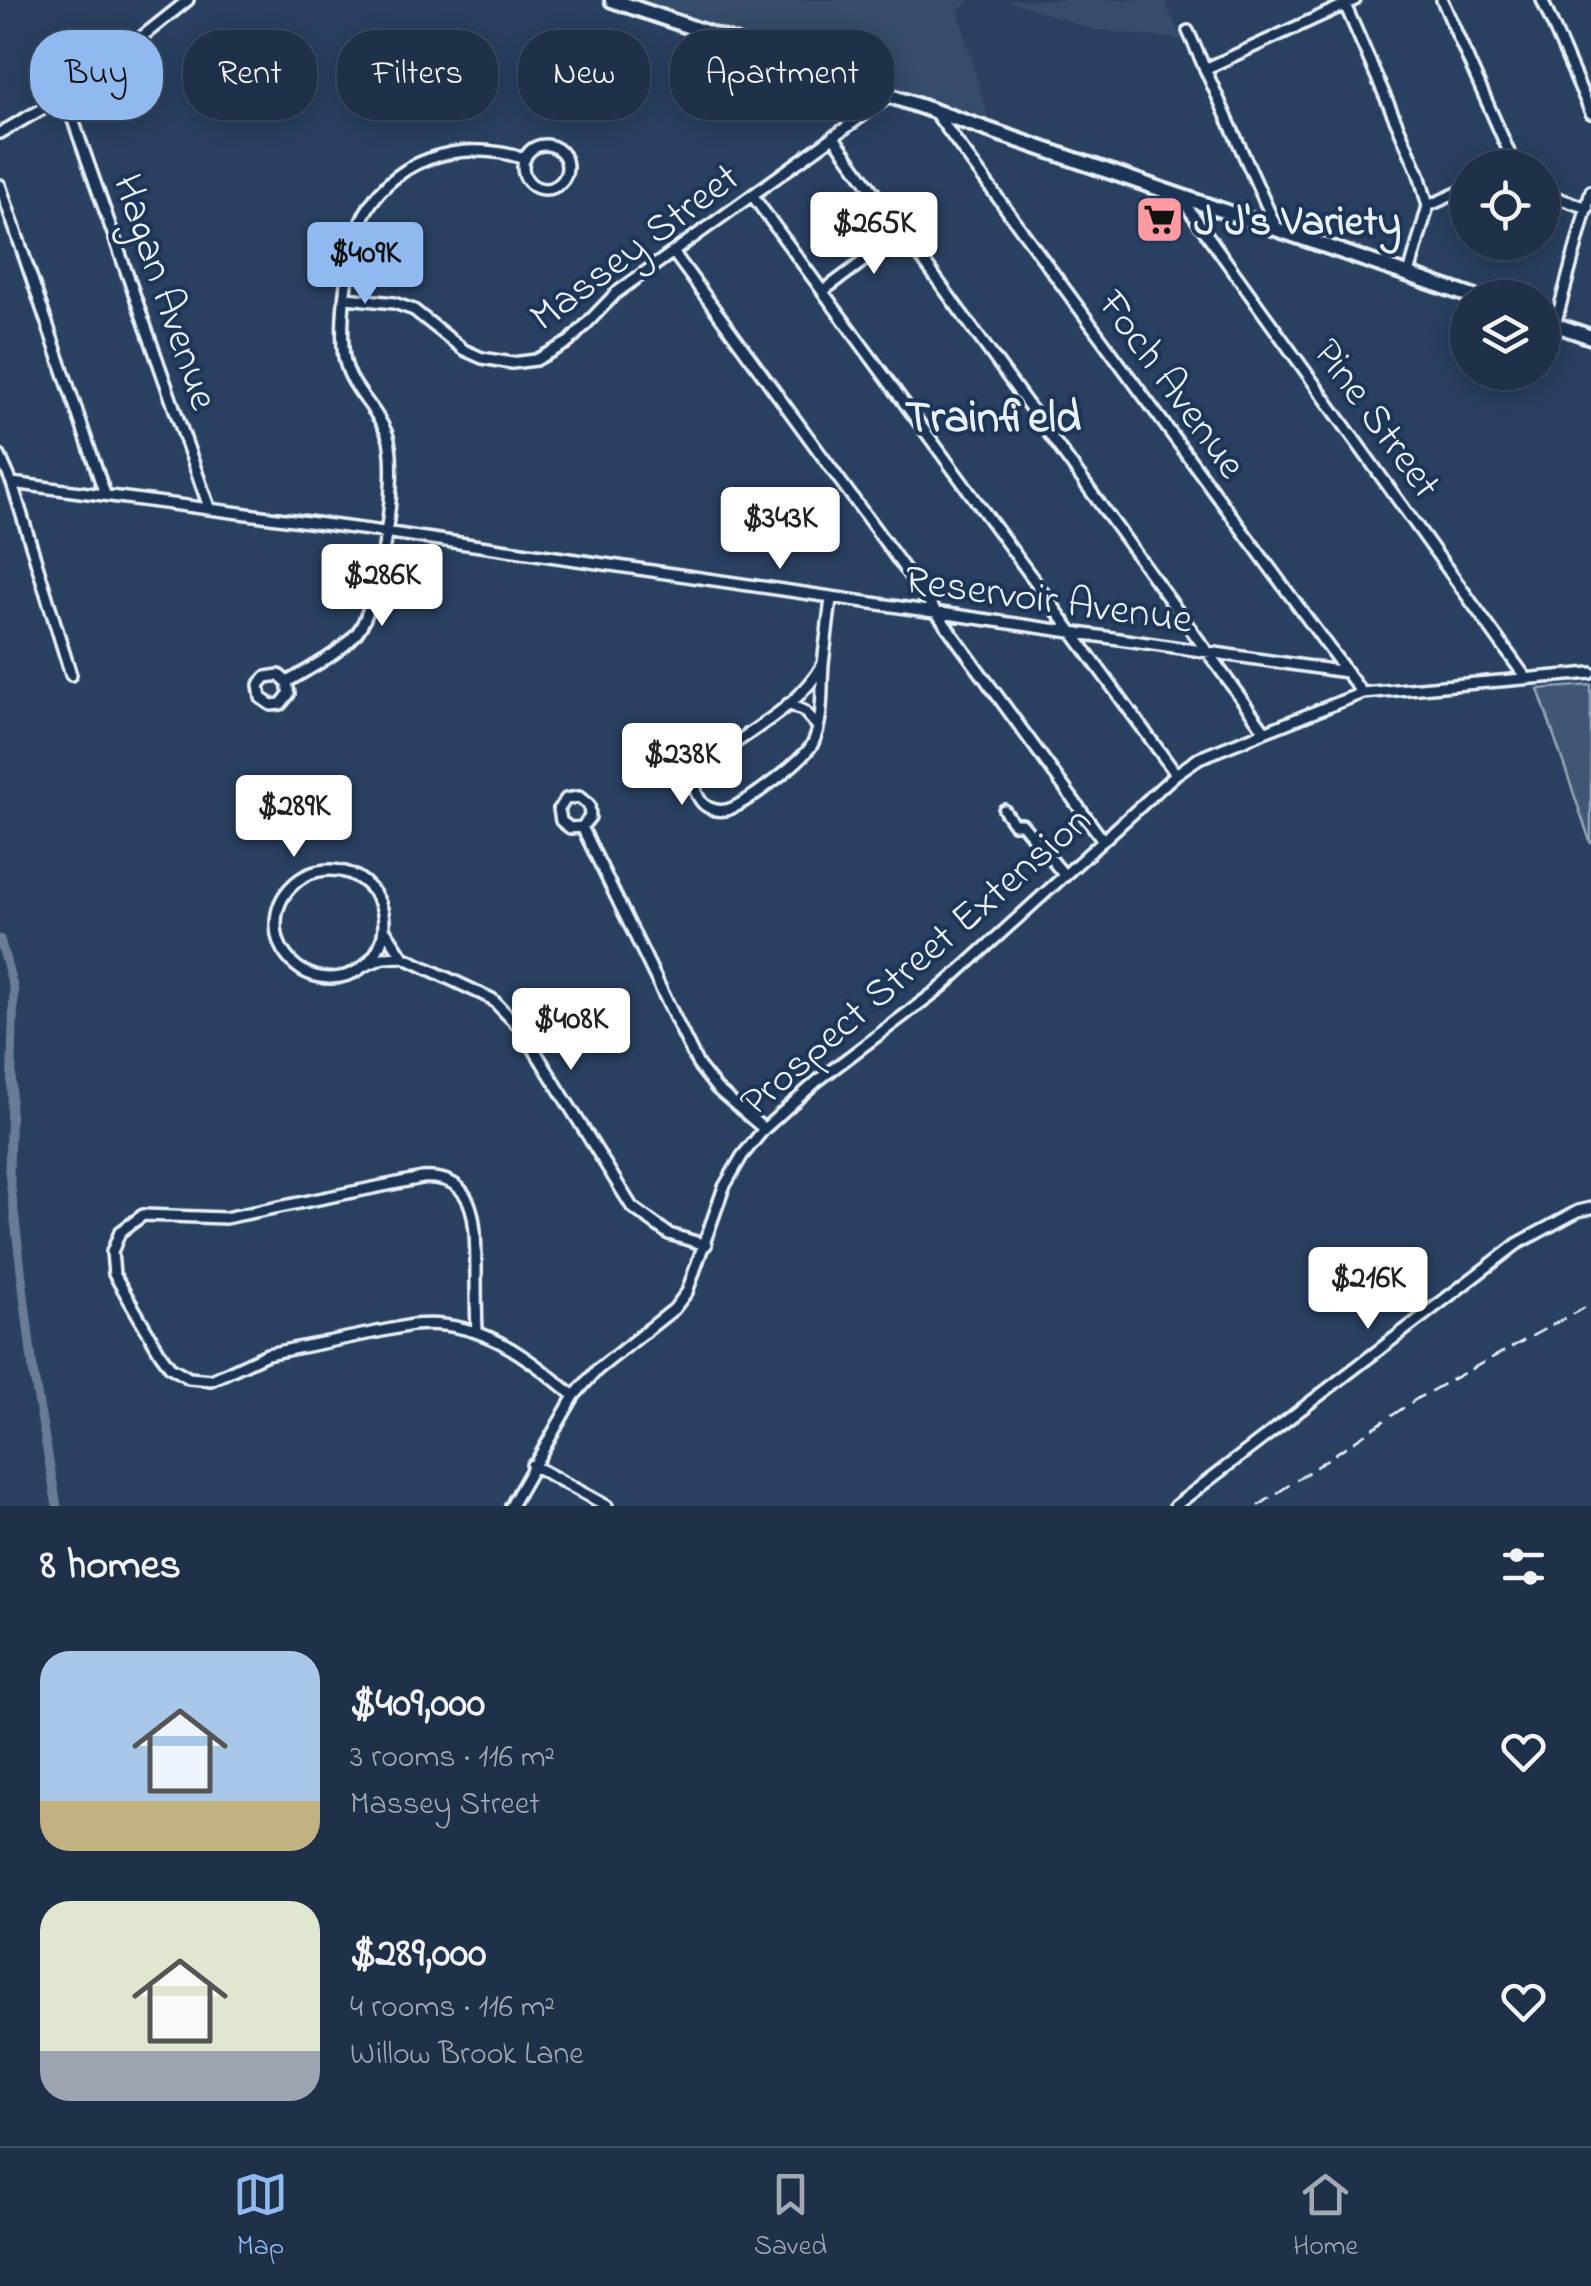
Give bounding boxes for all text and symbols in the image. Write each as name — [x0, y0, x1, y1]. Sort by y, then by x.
chip: Buy — [30, 30, 163, 120]
chip: Rent — [183, 30, 317, 120]
chip: Filters — [337, 30, 498, 120]
chip: New — [518, 30, 650, 120]
chip: Apartment — [670, 30, 894, 120]
street label: Massey Street — [518, 149, 754, 348]
map controls — [1450, 150, 1560, 390]
button: locate — [1450, 150, 1560, 260]
street label: Hagan Avenue — [95, 166, 233, 419]
pin: $265K — [804, 192, 944, 277]
supermarket icon: J J's Variety — [1133, 193, 1185, 245]
place label: J J's Variety — [1194, 193, 1401, 254]
text: $265K — [832, 201, 916, 248]
pin: $409K — [295, 222, 435, 307]
text: $409K — [329, 231, 401, 278]
street label: Foch Avenue — [1080, 278, 1260, 493]
button: layers — [1450, 280, 1560, 390]
street label: Pine Street — [1296, 327, 1454, 513]
district label: Trainfield — [905, 387, 1082, 453]
pin: $343K — [710, 487, 850, 572]
text: $343K — [743, 496, 817, 543]
pin: $286K — [312, 544, 452, 629]
street label: Reservoir Avenue — [901, 551, 1196, 652]
text: $286K — [344, 553, 420, 600]
pin: $238K — [612, 723, 752, 808]
text: $238K — [644, 732, 720, 779]
pin: $289K — [224, 775, 364, 860]
text: $289K — [258, 784, 330, 831]
street label: Prospect Street Extension — [728, 792, 1106, 1133]
pin: $408K — [501, 988, 641, 1073]
text: $408K — [534, 997, 608, 1044]
pin: $216K — [1298, 1247, 1438, 1332]
text: $216K — [1330, 1256, 1406, 1303]
text: 8 homes — [40, 1536, 181, 1597]
icon: filters — [1496, 1539, 1551, 1594]
text: $409,000 — [350, 1674, 485, 1735]
icon: home — [120, 1691, 240, 1811]
icon: heart — [1496, 1724, 1551, 1779]
text: 3 rooms · 116 m² — [350, 1735, 555, 1782]
text: Massey Street — [350, 1782, 540, 1829]
text: $289,000 — [350, 1924, 486, 1985]
icon: home — [120, 1941, 240, 2061]
icon: heart — [1496, 1974, 1551, 2029]
text: 4 rooms · 116 m² — [350, 1985, 555, 2032]
text: Willow Brook Lane — [350, 2032, 584, 2079]
tab: Map — [233, 2167, 288, 2268]
tab: Saved — [754, 2167, 827, 2268]
tab: Home — [1293, 2167, 1358, 2268]

